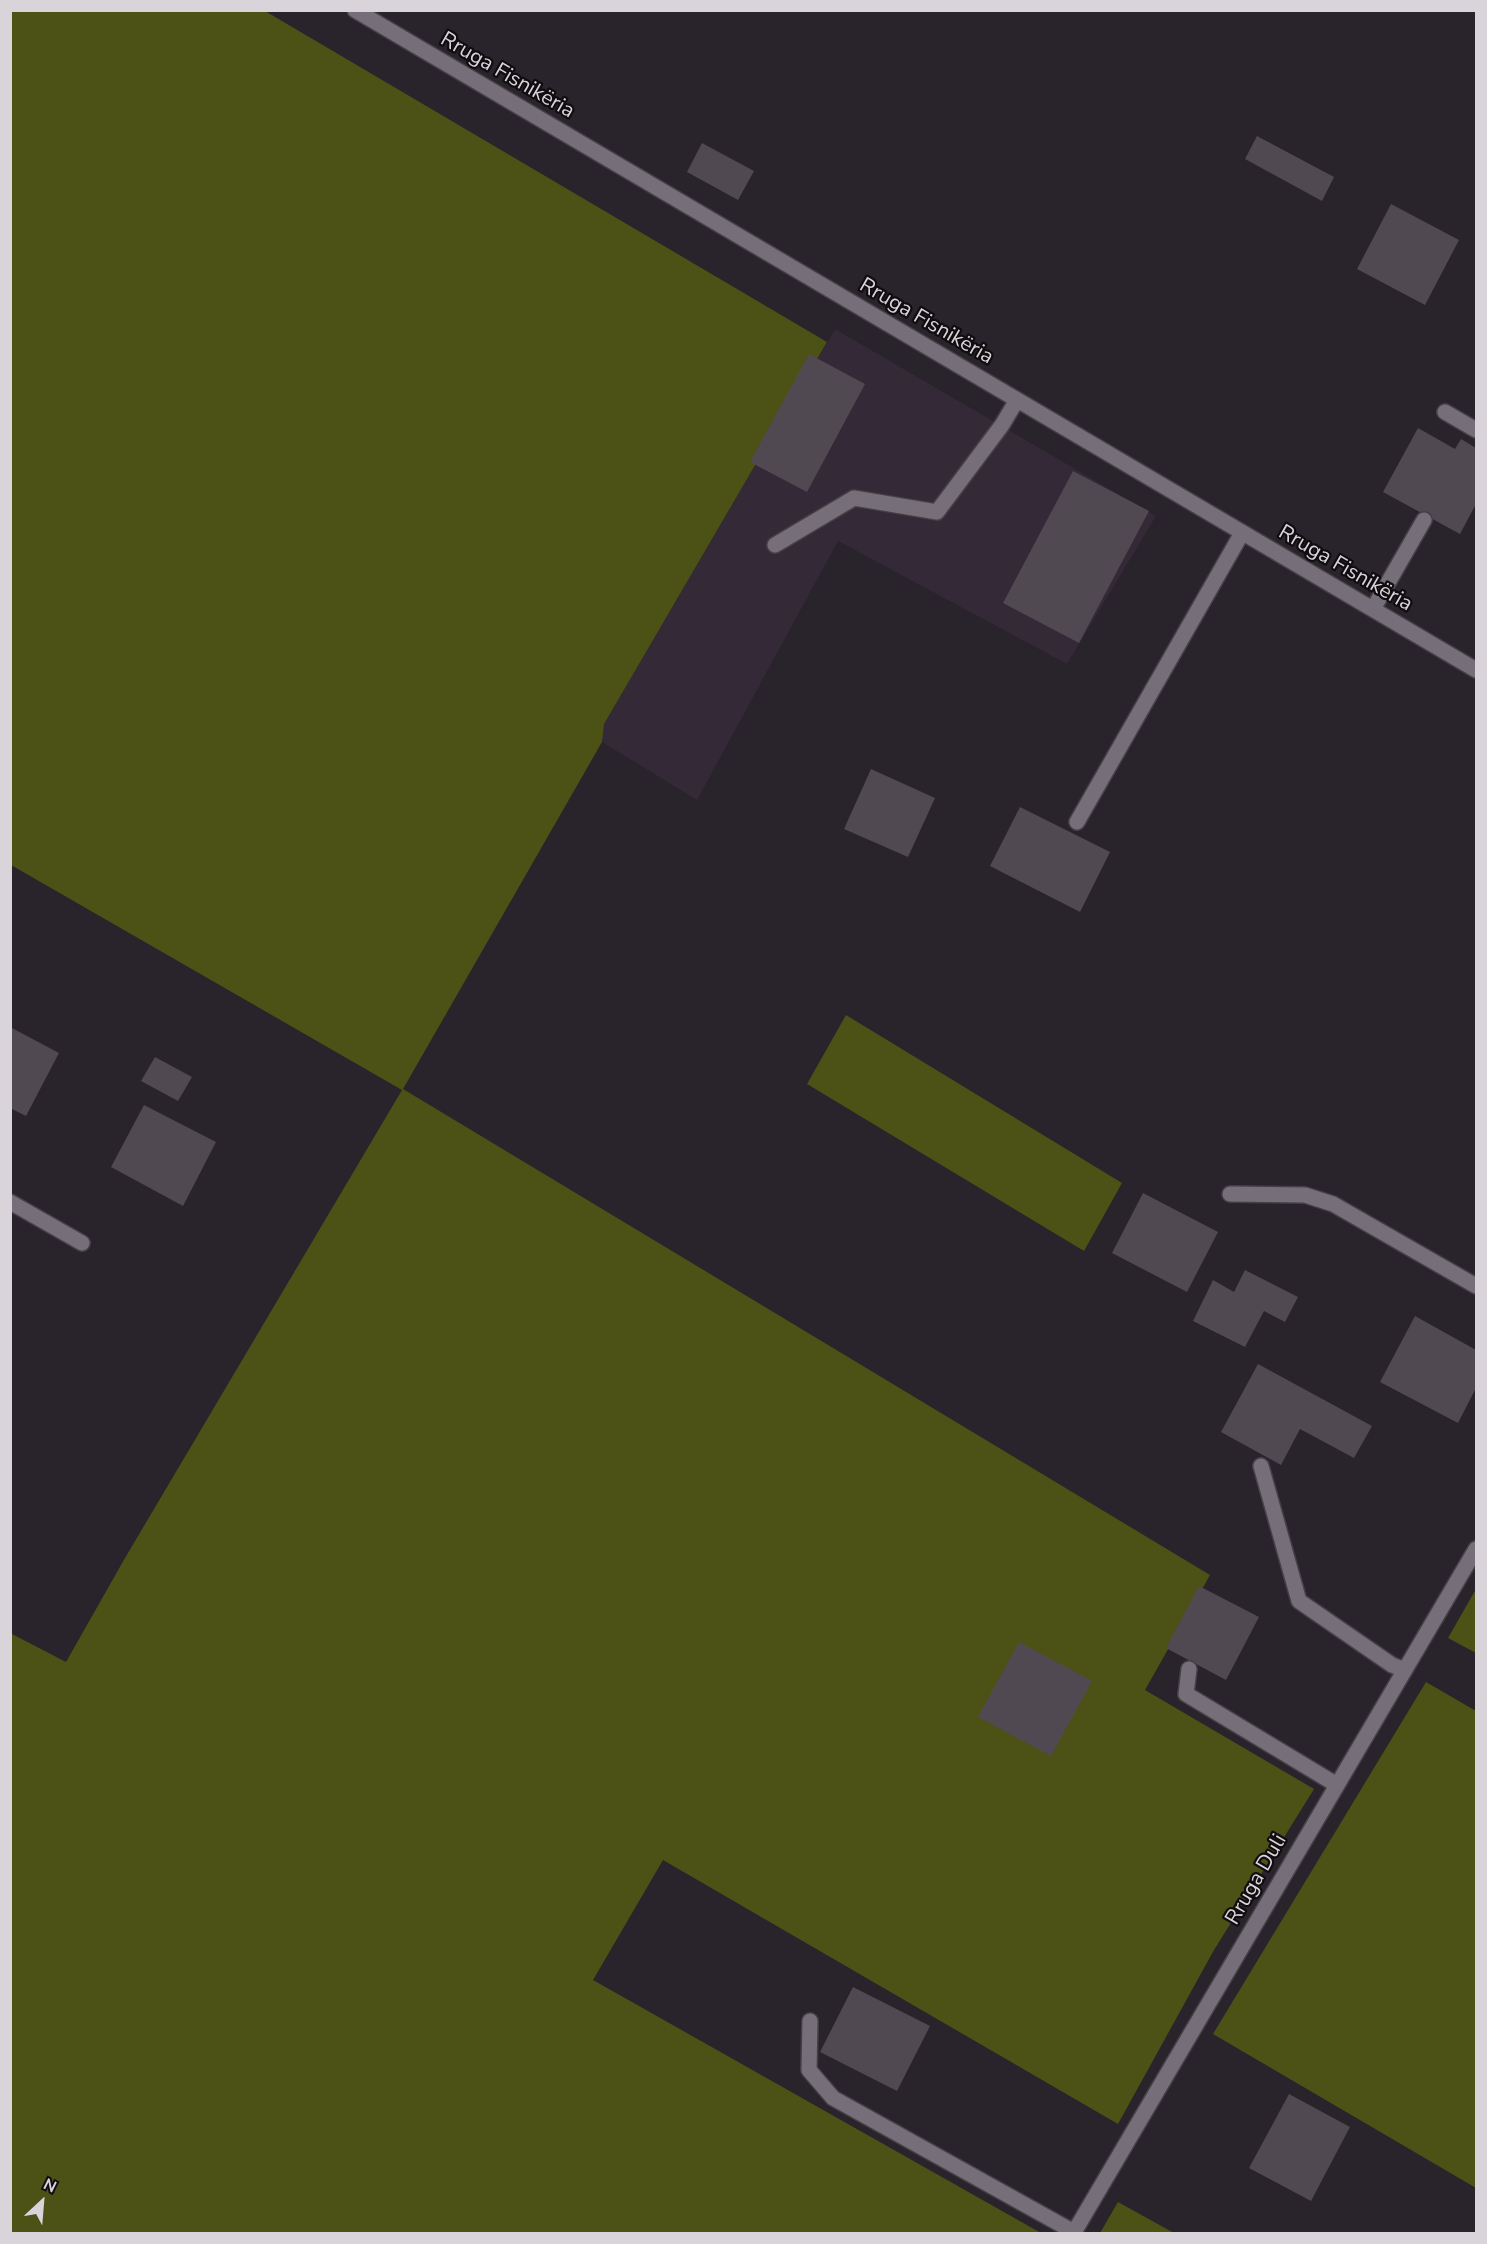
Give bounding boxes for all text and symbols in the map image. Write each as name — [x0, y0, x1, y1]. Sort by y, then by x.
street label: Rruga Fisnikëria — [436, 27, 578, 125]
street label: Rruga Fisnikëria — [855, 273, 997, 371]
street label: Rruga Fisnikëria — [1274, 520, 1416, 618]
street label: Rruga Duli — [1221, 1830, 1293, 1930]
north arrow — [12, 2172, 72, 2232]
text: N — [40, 2173, 60, 2198]

